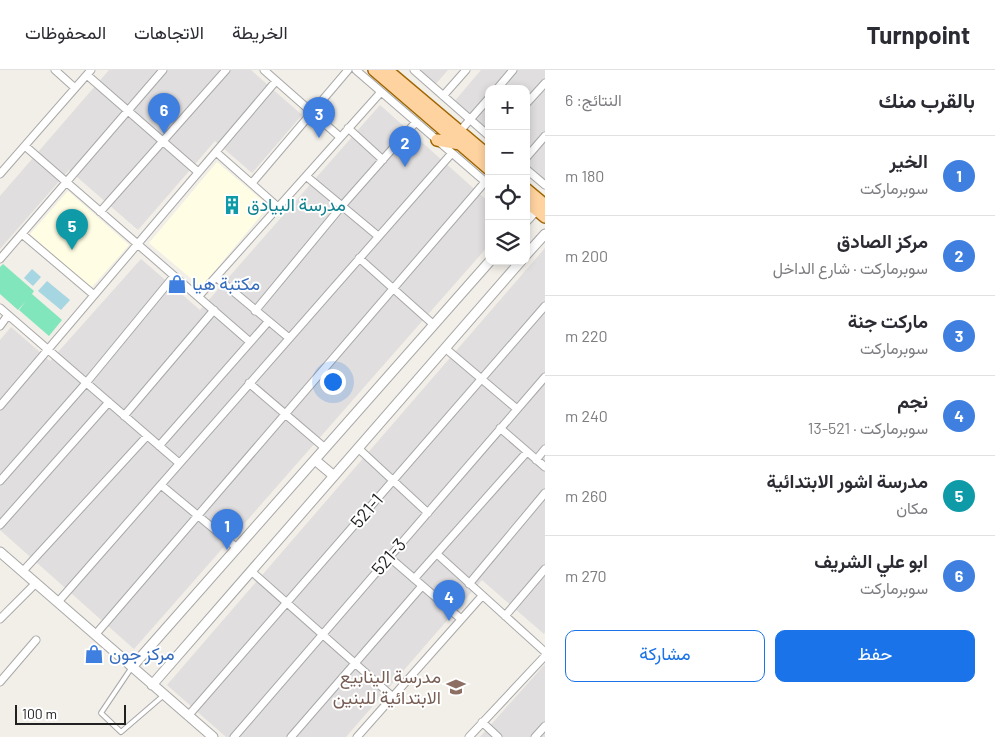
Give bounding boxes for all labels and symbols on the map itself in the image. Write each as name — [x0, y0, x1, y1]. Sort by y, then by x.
pin: 6 — [148, 93, 180, 134]
pin: 3 — [303, 97, 335, 138]
pin: 2 — [389, 126, 421, 167]
place label: مدرسة البيادق — [247, 193, 346, 216]
building icon: مدرسة البيادق — [221, 194, 243, 216]
pin: 5 — [56, 209, 88, 250]
place label: مكتبة هيا — [192, 272, 260, 294]
shop icon: مكتبة هيا — [166, 273, 188, 295]
your location — [320, 369, 346, 395]
street label: 521-1 — [345, 489, 387, 532]
pin: 1 — [211, 509, 243, 550]
street label: 521-3 — [366, 534, 410, 579]
pin: 4 — [433, 580, 465, 621]
place label: مركز جون — [109, 642, 175, 665]
shop icon: مركز جون — [83, 643, 105, 665]
place label: مدرسة الينابيع الابتدائية للبنين — [333, 665, 441, 709]
school or university icon: مدرسة الينابيع الابتدائية للبنين — [445, 676, 467, 698]
scale bar — [15, 702, 126, 725]

